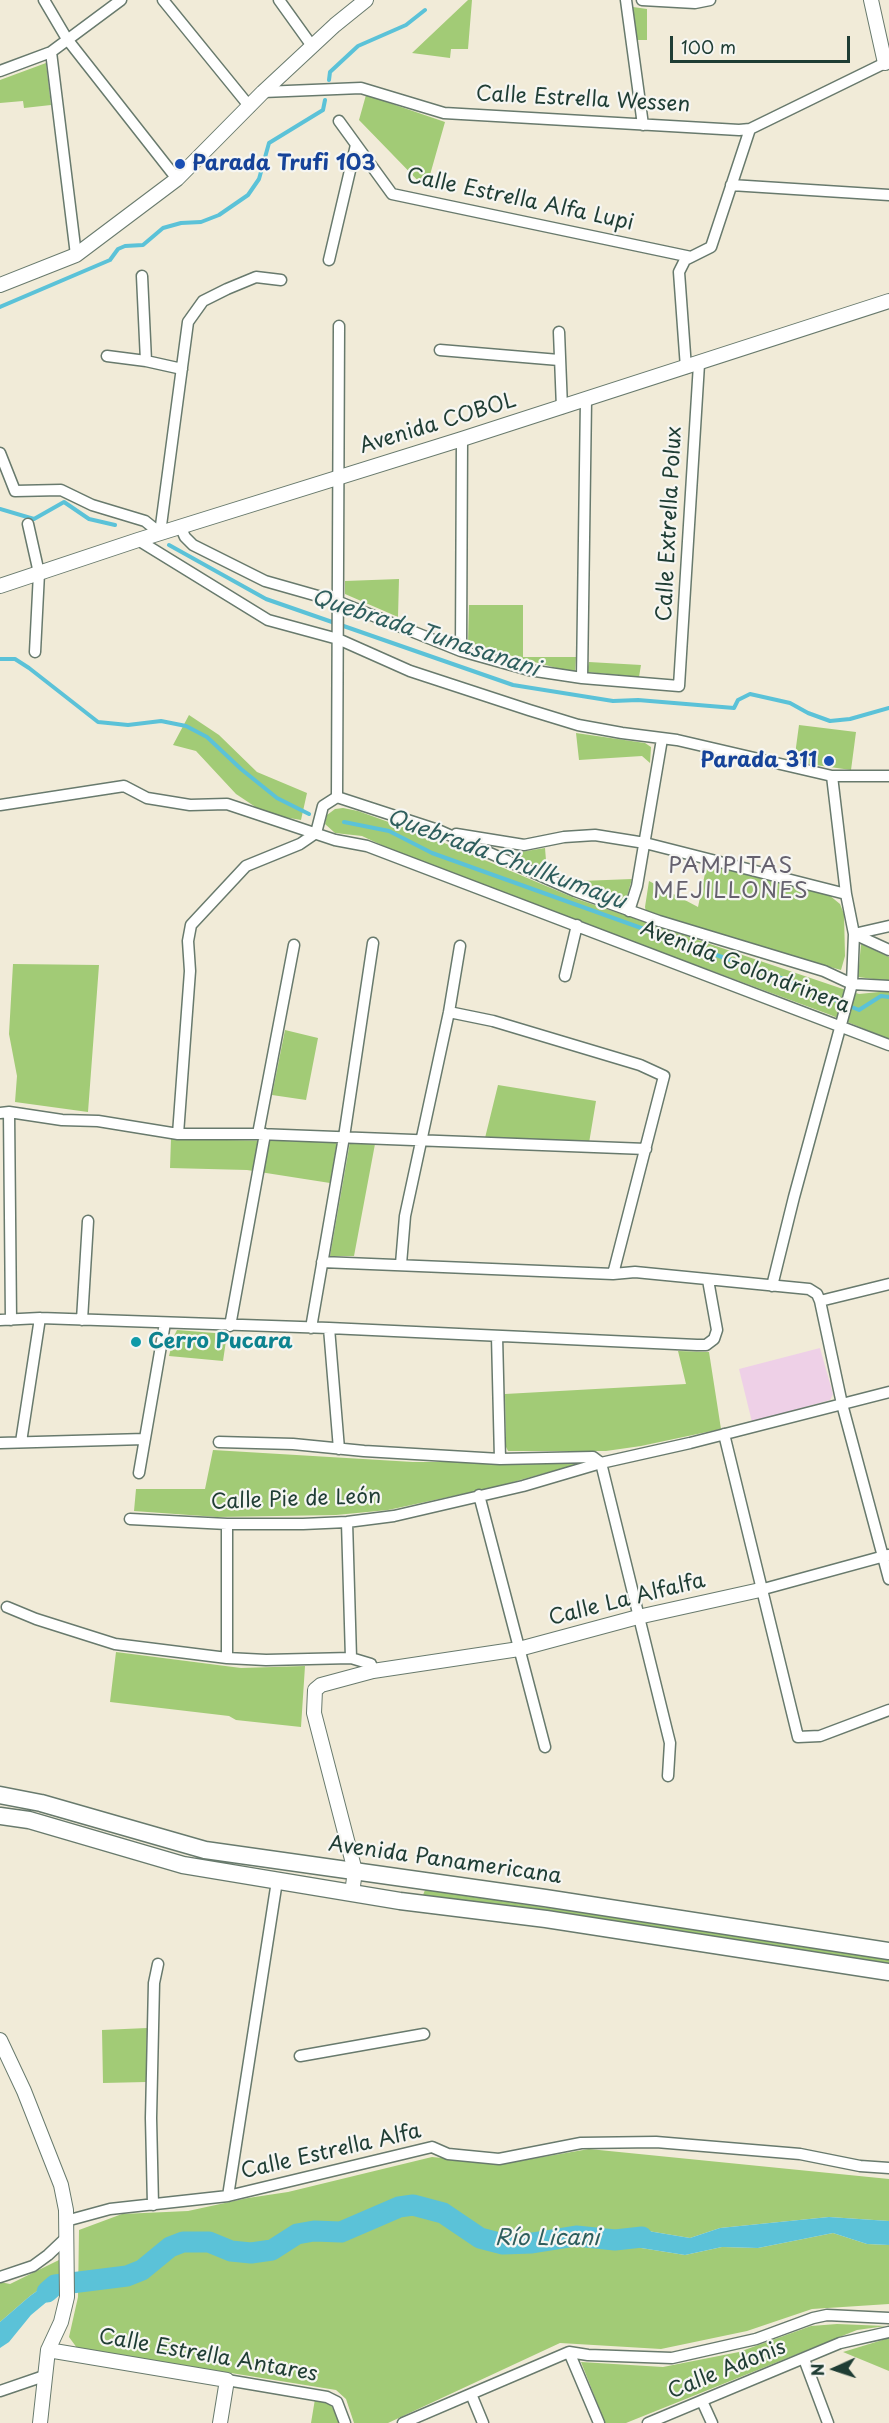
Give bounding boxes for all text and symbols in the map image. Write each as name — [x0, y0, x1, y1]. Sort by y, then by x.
scale bar — [673, 24, 853, 62]
text: 100 m — [681, 33, 736, 60]
street label: Calle Estrella Wessen — [475, 82, 691, 118]
place label: Parada Trufi 103 — [192, 151, 375, 177]
marker: Parada Trufi 103 — [173, 157, 187, 171]
street label: Calle Estrella Alfa Lupi — [404, 164, 636, 236]
street label: Avenida COBOL — [357, 388, 519, 460]
street label: Calle Extrella Polux — [652, 426, 688, 622]
water label: Quebrada Tunasanani — [308, 585, 542, 683]
place label: Parada 311 — [700, 748, 817, 774]
marker: Parada 311 — [822, 754, 836, 768]
water label: Quebrada Chullkumayu — [383, 804, 629, 916]
district label: PAMPITAS MEJILLONES — [654, 854, 808, 906]
street label: Avenida Golondrinera — [637, 916, 853, 1020]
place label: Cerro Pucara — [148, 1329, 293, 1355]
marker: Cerro Pucara — [129, 1335, 143, 1349]
street label: Calle Pie de León — [210, 1484, 382, 1516]
street label: Calle La Alfalfa — [546, 1568, 708, 1632]
street label: Avenida Panamericana — [327, 1832, 563, 1890]
street label: Calle Estrella Alfa — [239, 2119, 423, 2185]
water label: Río Licani — [495, 2226, 599, 2252]
street label: Calle Estrella Antares — [97, 2324, 319, 2388]
street label: Calle Adonis — [664, 2335, 790, 2405]
north arrow — [805, 2339, 865, 2399]
text: N — [805, 2363, 829, 2377]

